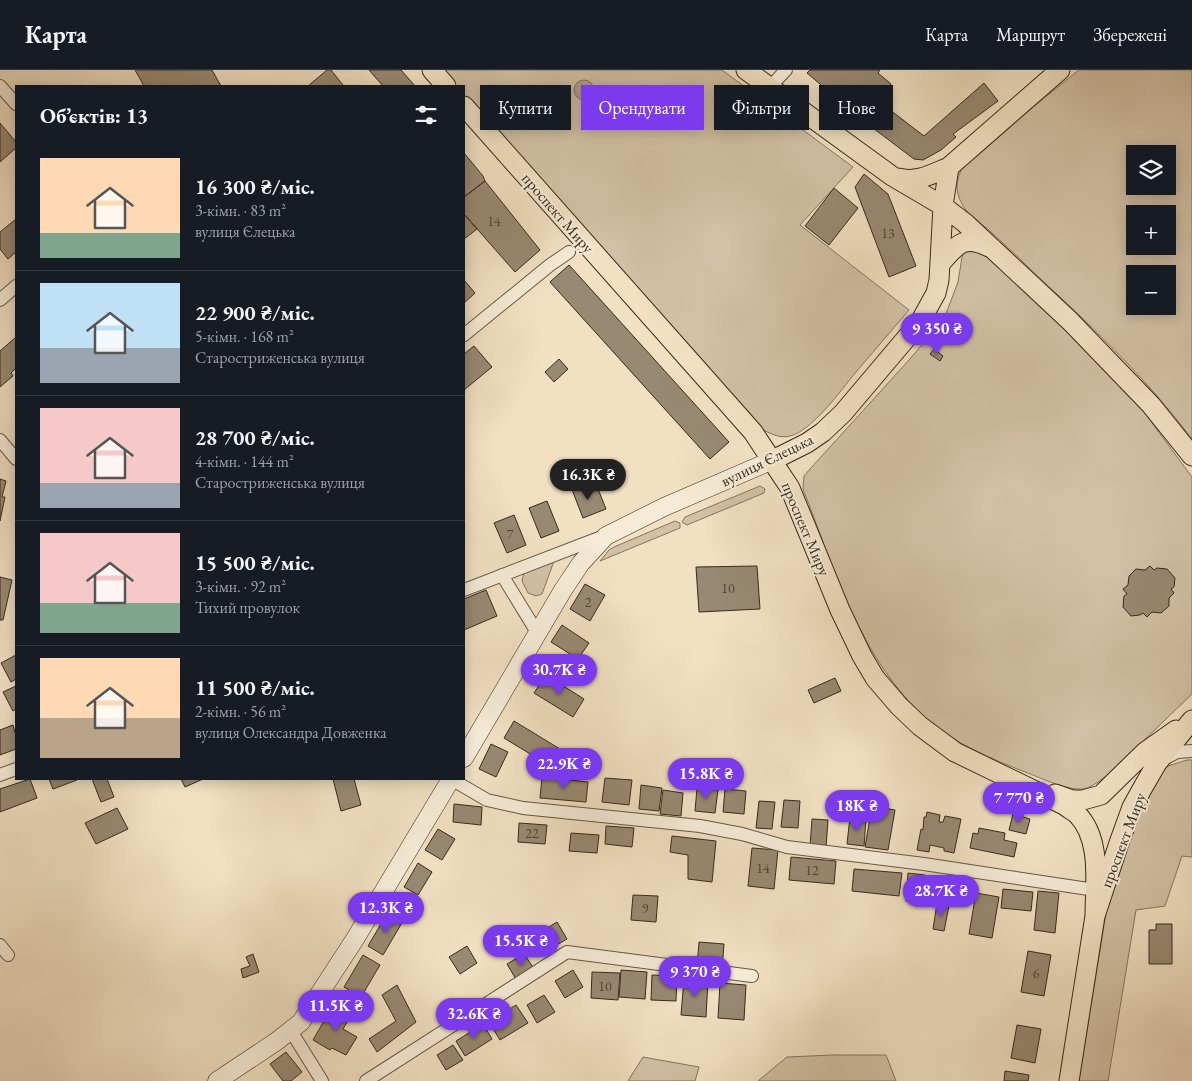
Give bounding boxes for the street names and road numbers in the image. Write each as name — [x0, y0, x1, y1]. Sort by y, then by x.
street label: проспект Миру — [517, 168, 599, 258]
street label: вулиця Єлецька — [717, 428, 817, 491]
street label: проспект Миру — [777, 479, 836, 580]
street label: проспект Миру — [1095, 789, 1151, 890]

